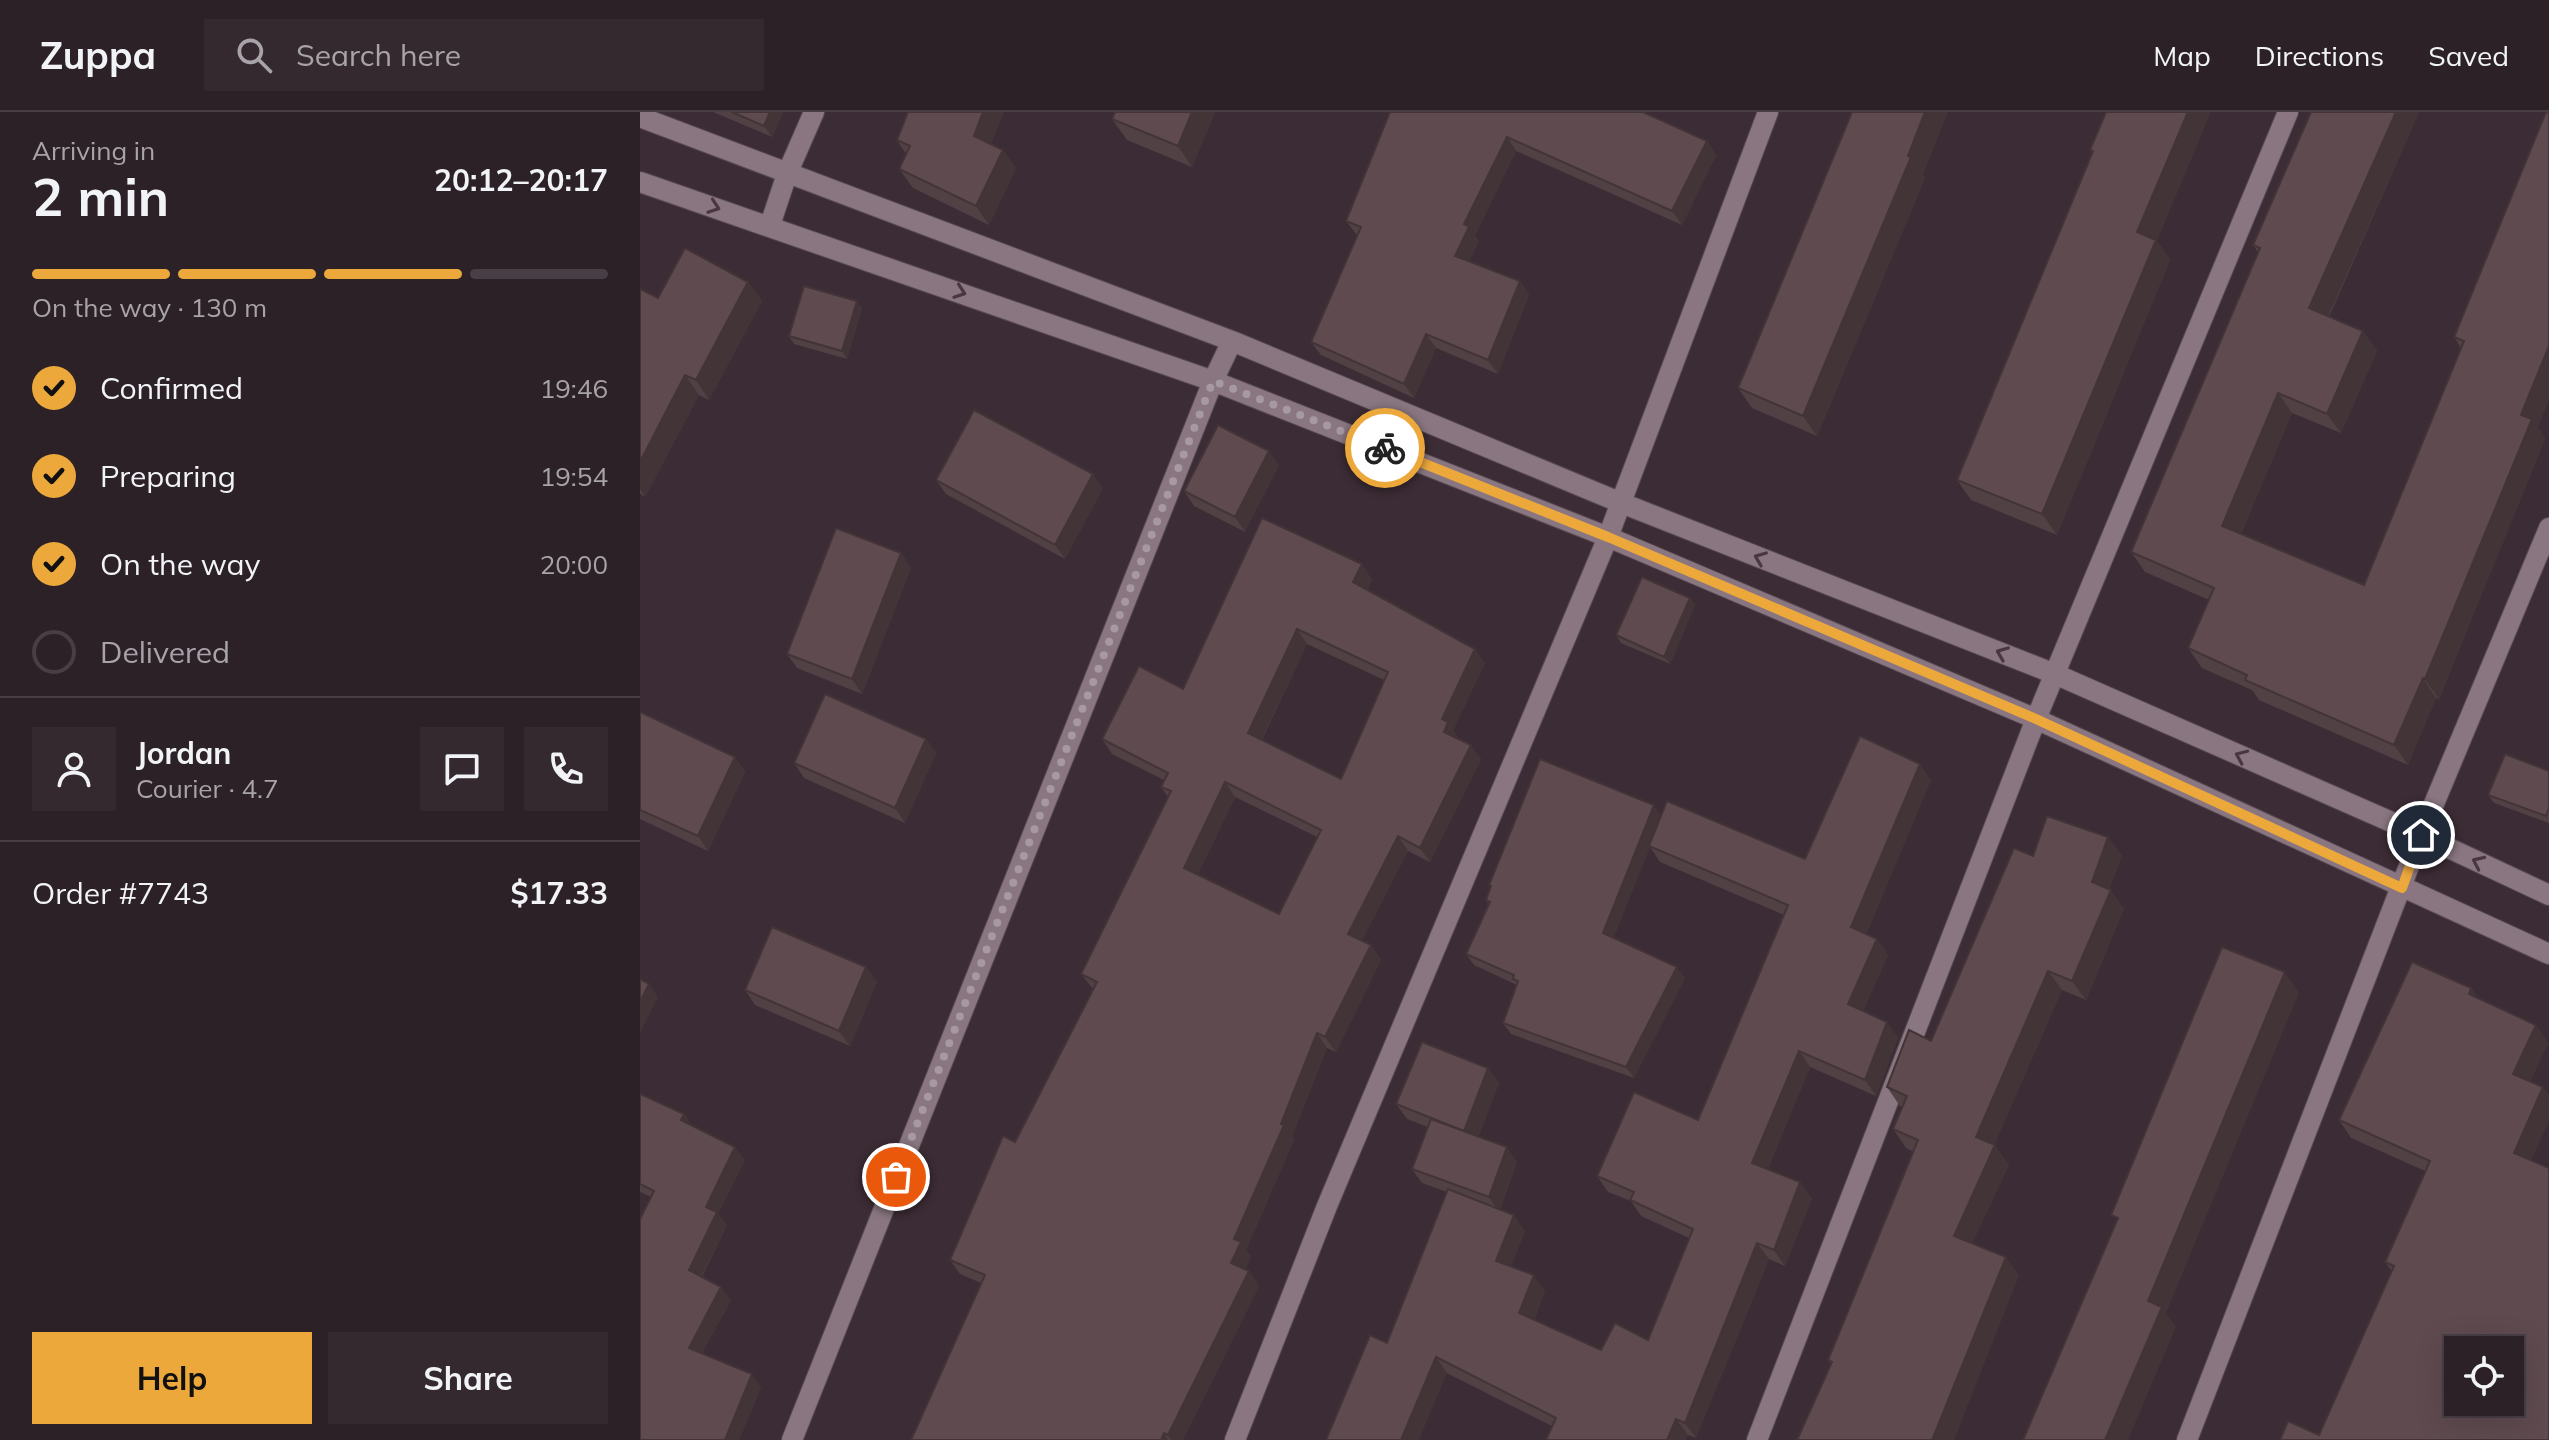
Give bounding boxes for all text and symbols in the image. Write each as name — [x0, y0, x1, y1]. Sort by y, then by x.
search box — [204, 19, 764, 91]
text: Zuppa — [40, 31, 156, 79]
icon: search — [232, 33, 276, 77]
text: Search here — [296, 36, 461, 74]
text: Map — [2153, 38, 2211, 73]
text: Directions — [2255, 38, 2384, 73]
text: Saved — [2428, 38, 2509, 73]
text: Arriving in — [32, 134, 155, 167]
text: 20:12–20:17 — [434, 161, 608, 199]
text: 2 min — [32, 164, 169, 229]
one-way arrow — [706, 197, 720, 213]
one-way arrow — [952, 282, 966, 298]
text: On the way · 130 m — [32, 291, 267, 324]
icon: check — [32, 366, 76, 410]
text: Confirmed — [100, 369, 243, 407]
text: 19:46 — [540, 372, 608, 405]
courier — [1345, 408, 1425, 488]
icon: bike — [1363, 426, 1407, 470]
icon: check — [32, 454, 76, 498]
text: Preparing — [100, 457, 236, 495]
text: 19:54 — [540, 460, 608, 493]
icon: check — [32, 542, 76, 586]
text: On the way — [100, 545, 260, 583]
text: 20:00 — [540, 548, 608, 581]
one-way arrow — [1754, 551, 1768, 568]
text: Delivered — [100, 633, 230, 671]
one-way arrow — [1996, 646, 2010, 663]
button: person — [32, 727, 116, 811]
button: chat — [420, 727, 504, 811]
button: phone — [524, 727, 608, 811]
text: Jordan — [136, 734, 231, 772]
one-way arrow — [2235, 750, 2249, 766]
text: Courier · 4.7 — [136, 772, 279, 805]
pin — [2387, 801, 2455, 869]
icon: home — [2399, 813, 2443, 857]
one-way arrow — [2472, 856, 2487, 872]
text: Order #7743 — [32, 874, 209, 912]
text: $17.33 — [511, 874, 608, 912]
pin — [862, 1143, 930, 1211]
icon: bag — [874, 1155, 918, 1199]
button: Help — [32, 1332, 312, 1424]
button: Share — [328, 1332, 608, 1424]
map controls — [2444, 1336, 2524, 1416]
button: locate — [2444, 1336, 2524, 1416]

